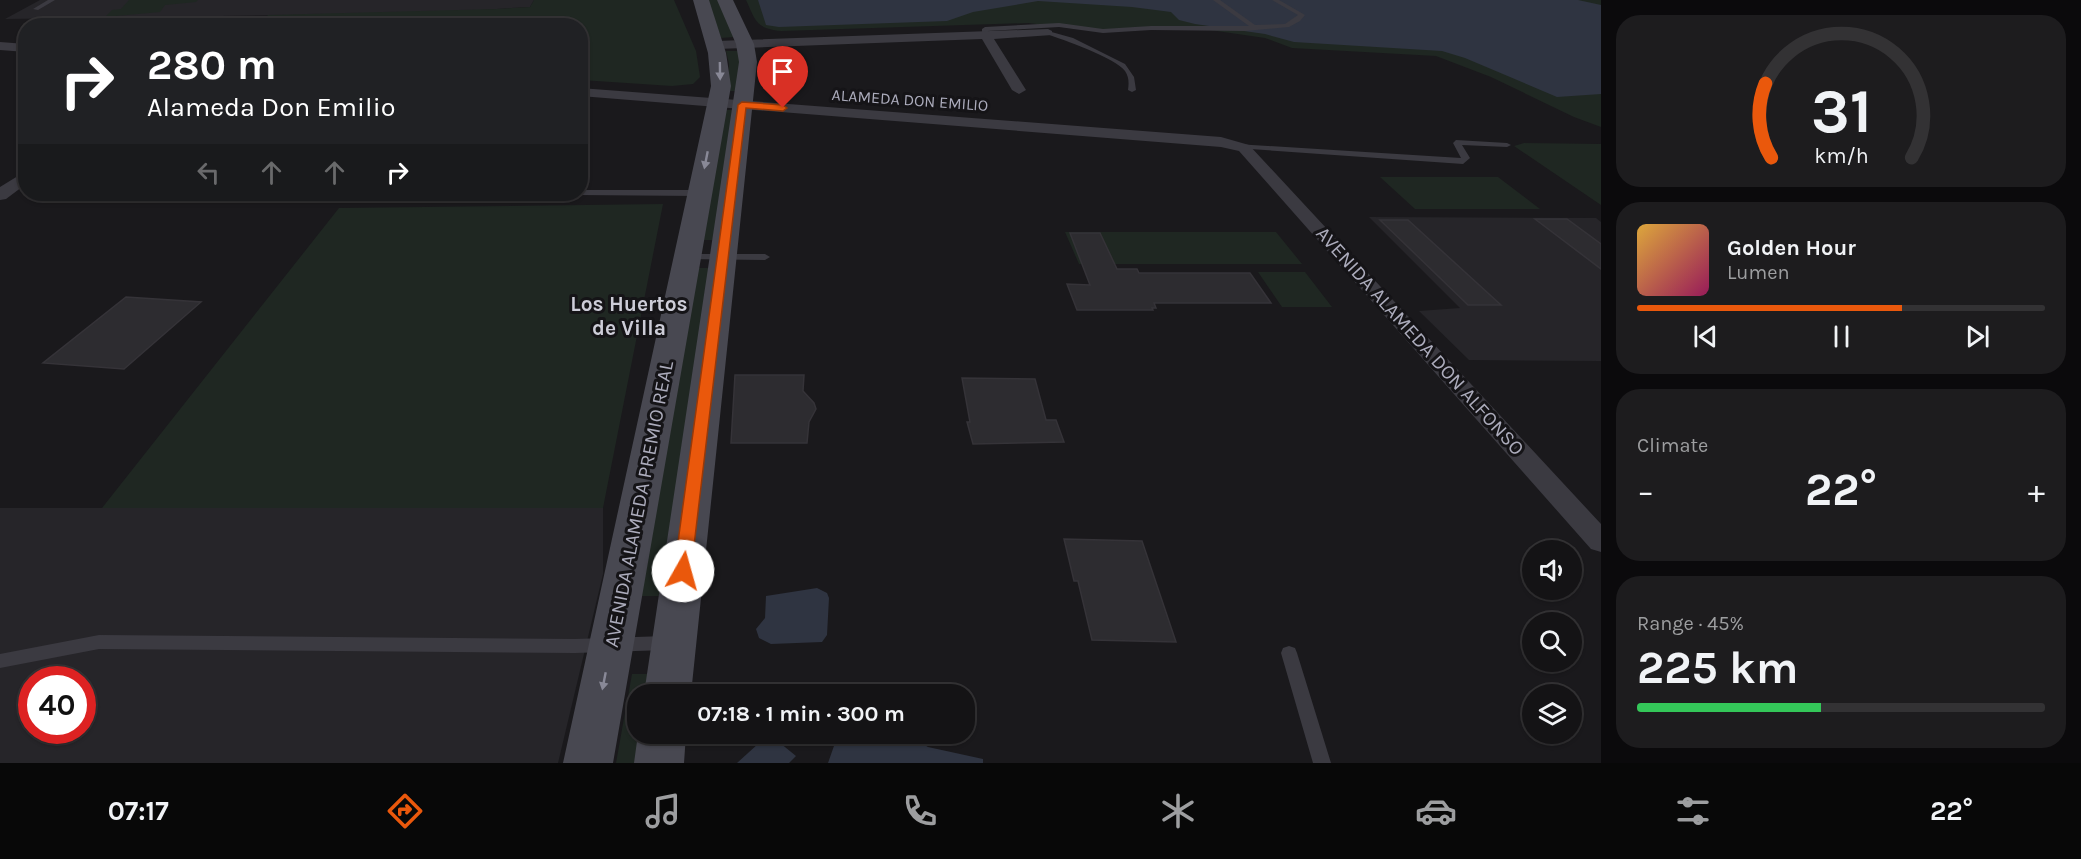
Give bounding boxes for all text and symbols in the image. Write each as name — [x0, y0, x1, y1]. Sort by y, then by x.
text: 280 m — [147, 40, 277, 90]
icon: right — [48, 42, 126, 120]
pin — [757, 46, 808, 108]
icon: arrive — [766, 55, 799, 88]
one-way arrow — [716, 62, 725, 81]
text: 31 — [1810, 75, 1872, 148]
street label: ALAMEDA DON EMILIO — [831, 85, 989, 115]
text: Alameda Don Emilio — [147, 91, 395, 123]
text: km/h — [1814, 143, 1868, 168]
one-way arrow — [701, 151, 710, 170]
icon: left — [192, 156, 225, 189]
icon: ahead — [255, 156, 288, 189]
icon: ahead — [318, 156, 351, 189]
icon: right — [381, 156, 414, 189]
street label: AVENIDA ALAMEDA DON ALFONSO — [1311, 222, 1529, 460]
text: Golden Hour — [1727, 235, 1856, 261]
text: Lumen — [1727, 261, 1790, 284]
district label: Los Huertos de Villa — [570, 292, 688, 340]
icon: previous — [1689, 320, 1722, 353]
icon: pause — [1825, 320, 1858, 353]
icon: next — [1961, 320, 1994, 353]
street label: AVENIDA ALAMEDA PREMIO REAL — [600, 358, 678, 649]
text: Climate — [1637, 434, 1708, 457]
text: 22° — [1805, 464, 1877, 516]
text: − — [1637, 472, 1654, 510]
text: + — [2028, 472, 2045, 510]
position arrow — [651, 539, 715, 603]
map controls — [1522, 540, 1582, 744]
button: sound — [1522, 540, 1582, 600]
button: search — [1522, 612, 1582, 672]
text: Range · 45% — [1637, 612, 1744, 635]
text: 225 km — [1637, 642, 1798, 694]
speed limit sign: 40 — [18, 666, 96, 744]
one-way arrow — [599, 672, 608, 691]
button: layers — [1522, 684, 1582, 744]
text: 07:18 · 1 min · 300 m — [697, 701, 905, 727]
icon: directions — [384, 790, 426, 832]
icon: music — [642, 790, 684, 832]
icon: phone — [899, 790, 941, 832]
icon: climate — [1157, 790, 1199, 832]
icon: car — [1415, 790, 1457, 832]
icon: filters — [1672, 790, 1714, 832]
text: 07:17 — [108, 795, 169, 827]
text: 22° — [1930, 795, 1973, 827]

